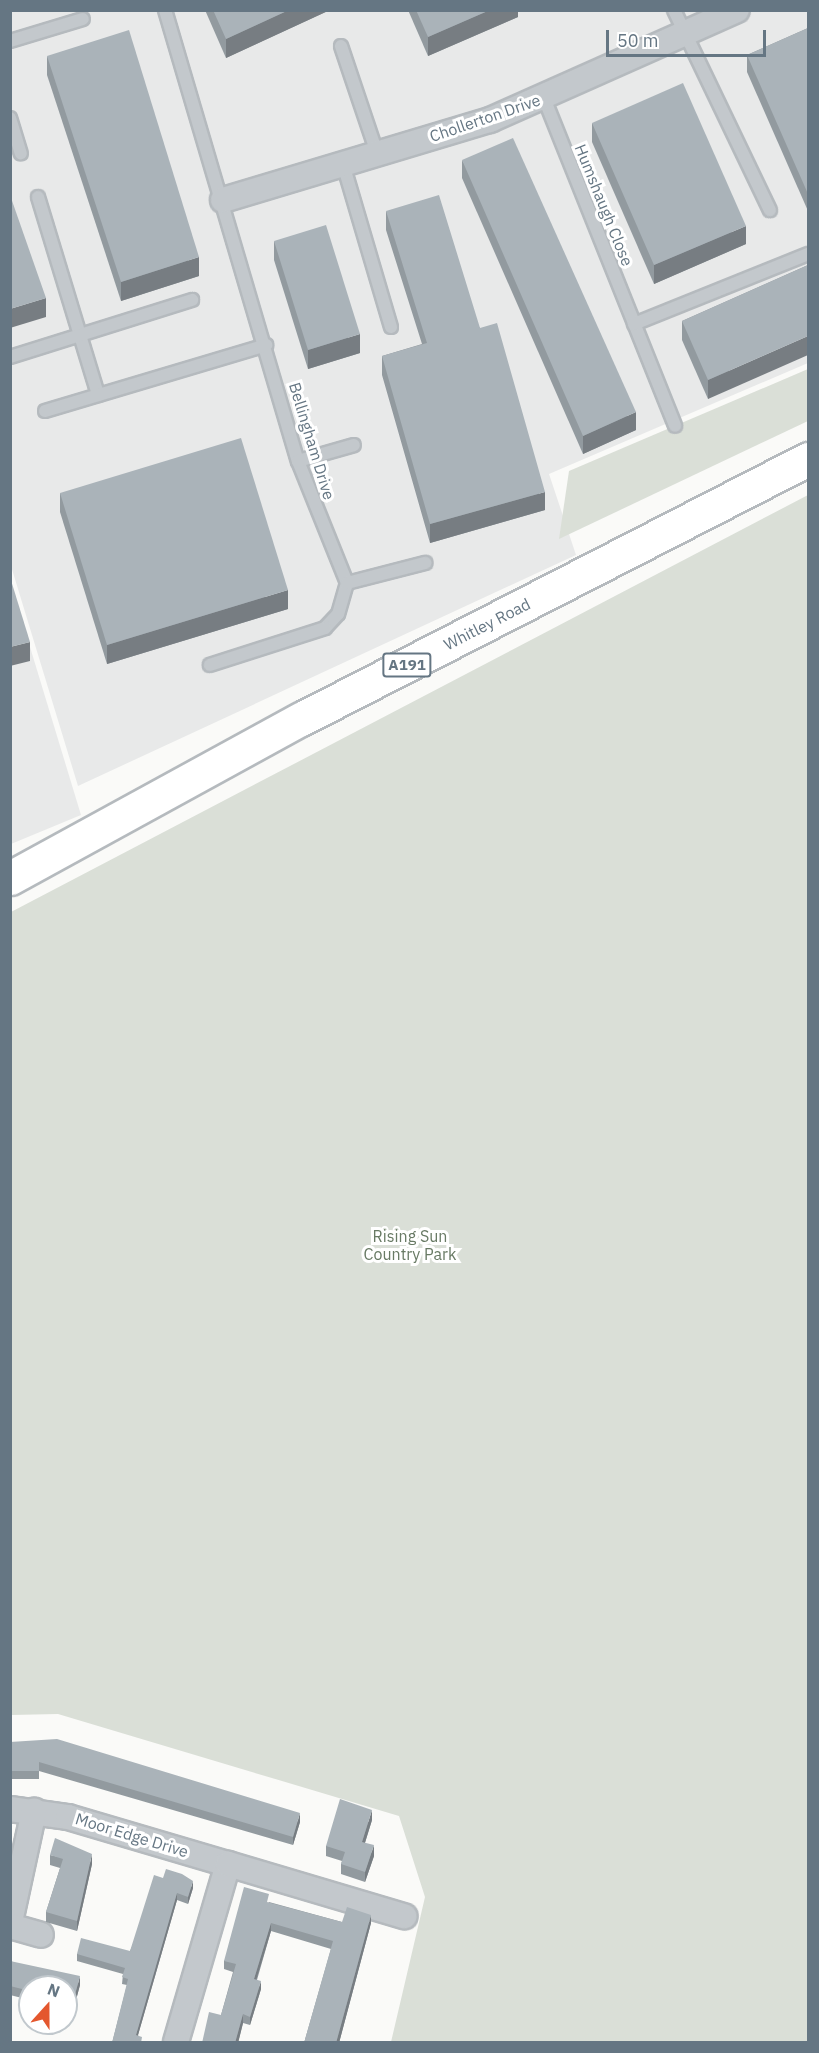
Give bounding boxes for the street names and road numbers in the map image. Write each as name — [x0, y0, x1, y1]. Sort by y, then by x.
street label: Chollerton Drive — [427, 90, 543, 146]
street label: Humshaugh Close — [571, 141, 637, 269]
street label: Bellingham Drive — [285, 380, 339, 502]
street label: Whitley Road — [441, 594, 533, 654]
road number: A191 — [382, 653, 432, 677]
street label: Moor Edge Drive — [73, 1809, 191, 1861]

